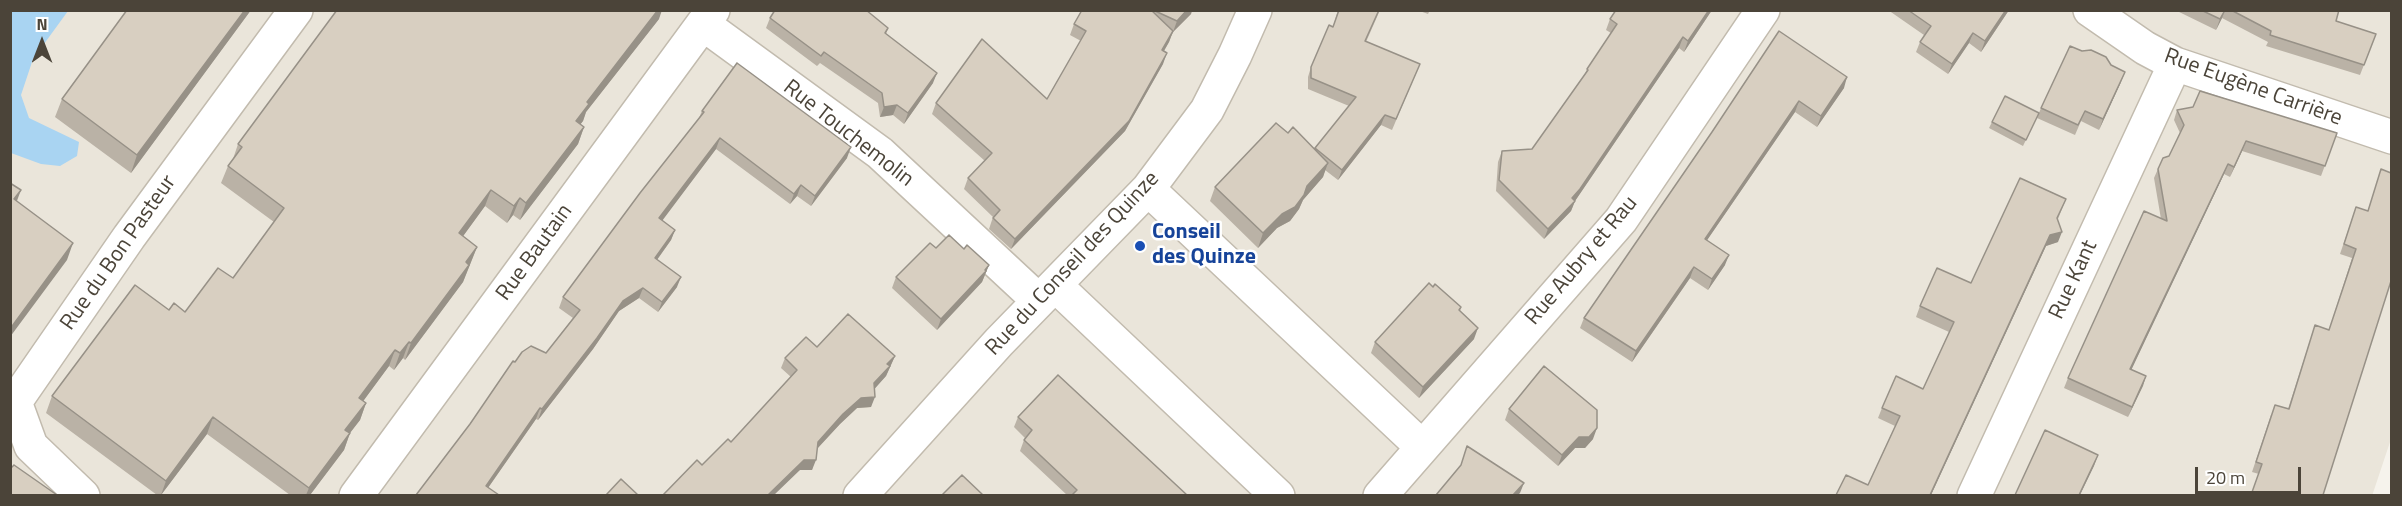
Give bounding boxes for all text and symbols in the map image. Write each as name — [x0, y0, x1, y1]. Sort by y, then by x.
north arrow — [12, 12, 72, 72]
text: N — [36, 12, 48, 36]
street label: Rue Eugène Carrière — [2160, 44, 2346, 132]
street label: Rue Touchemolin — [778, 75, 918, 193]
street label: Rue du Conseil des Quinze — [981, 166, 1165, 362]
street label: Rue du Bon Pasteur — [56, 170, 182, 336]
street label: Rue Aubry et Rau — [1520, 191, 1644, 331]
street label: Rue Bautain — [491, 200, 579, 306]
place label: Conseil des Quinze — [1152, 220, 1256, 272]
street label: Rue Kant — [2044, 236, 2104, 324]
marker: Conseil des Quinze — [1133, 239, 1147, 253]
scale bar — [2198, 455, 2304, 493]
text: 20 m — [2206, 464, 2245, 491]

